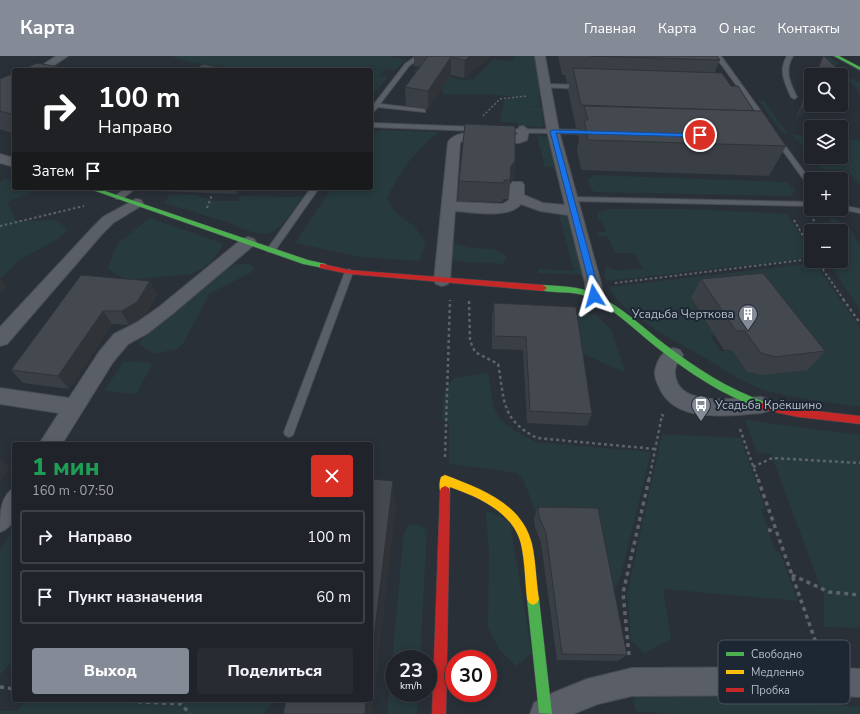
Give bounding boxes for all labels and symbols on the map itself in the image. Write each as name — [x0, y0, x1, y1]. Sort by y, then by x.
pin — [683, 118, 717, 152]
position arrow — [573, 275, 615, 317]
building icon: Усадьба Черткова — [737, 303, 759, 331]
place label: Усадьба Черткова — [631, 306, 734, 322]
bus stop icon: Усадьба Крёкшино — [690, 394, 712, 422]
place label: Усадьба Крёкшино — [714, 397, 822, 413]
legend — [718, 640, 850, 704]
text: Свободно — [751, 647, 802, 662]
speed limit sign: 30 — [445, 650, 497, 702]
text: Медленно — [751, 665, 804, 680]
text: Пробка — [751, 683, 790, 698]

